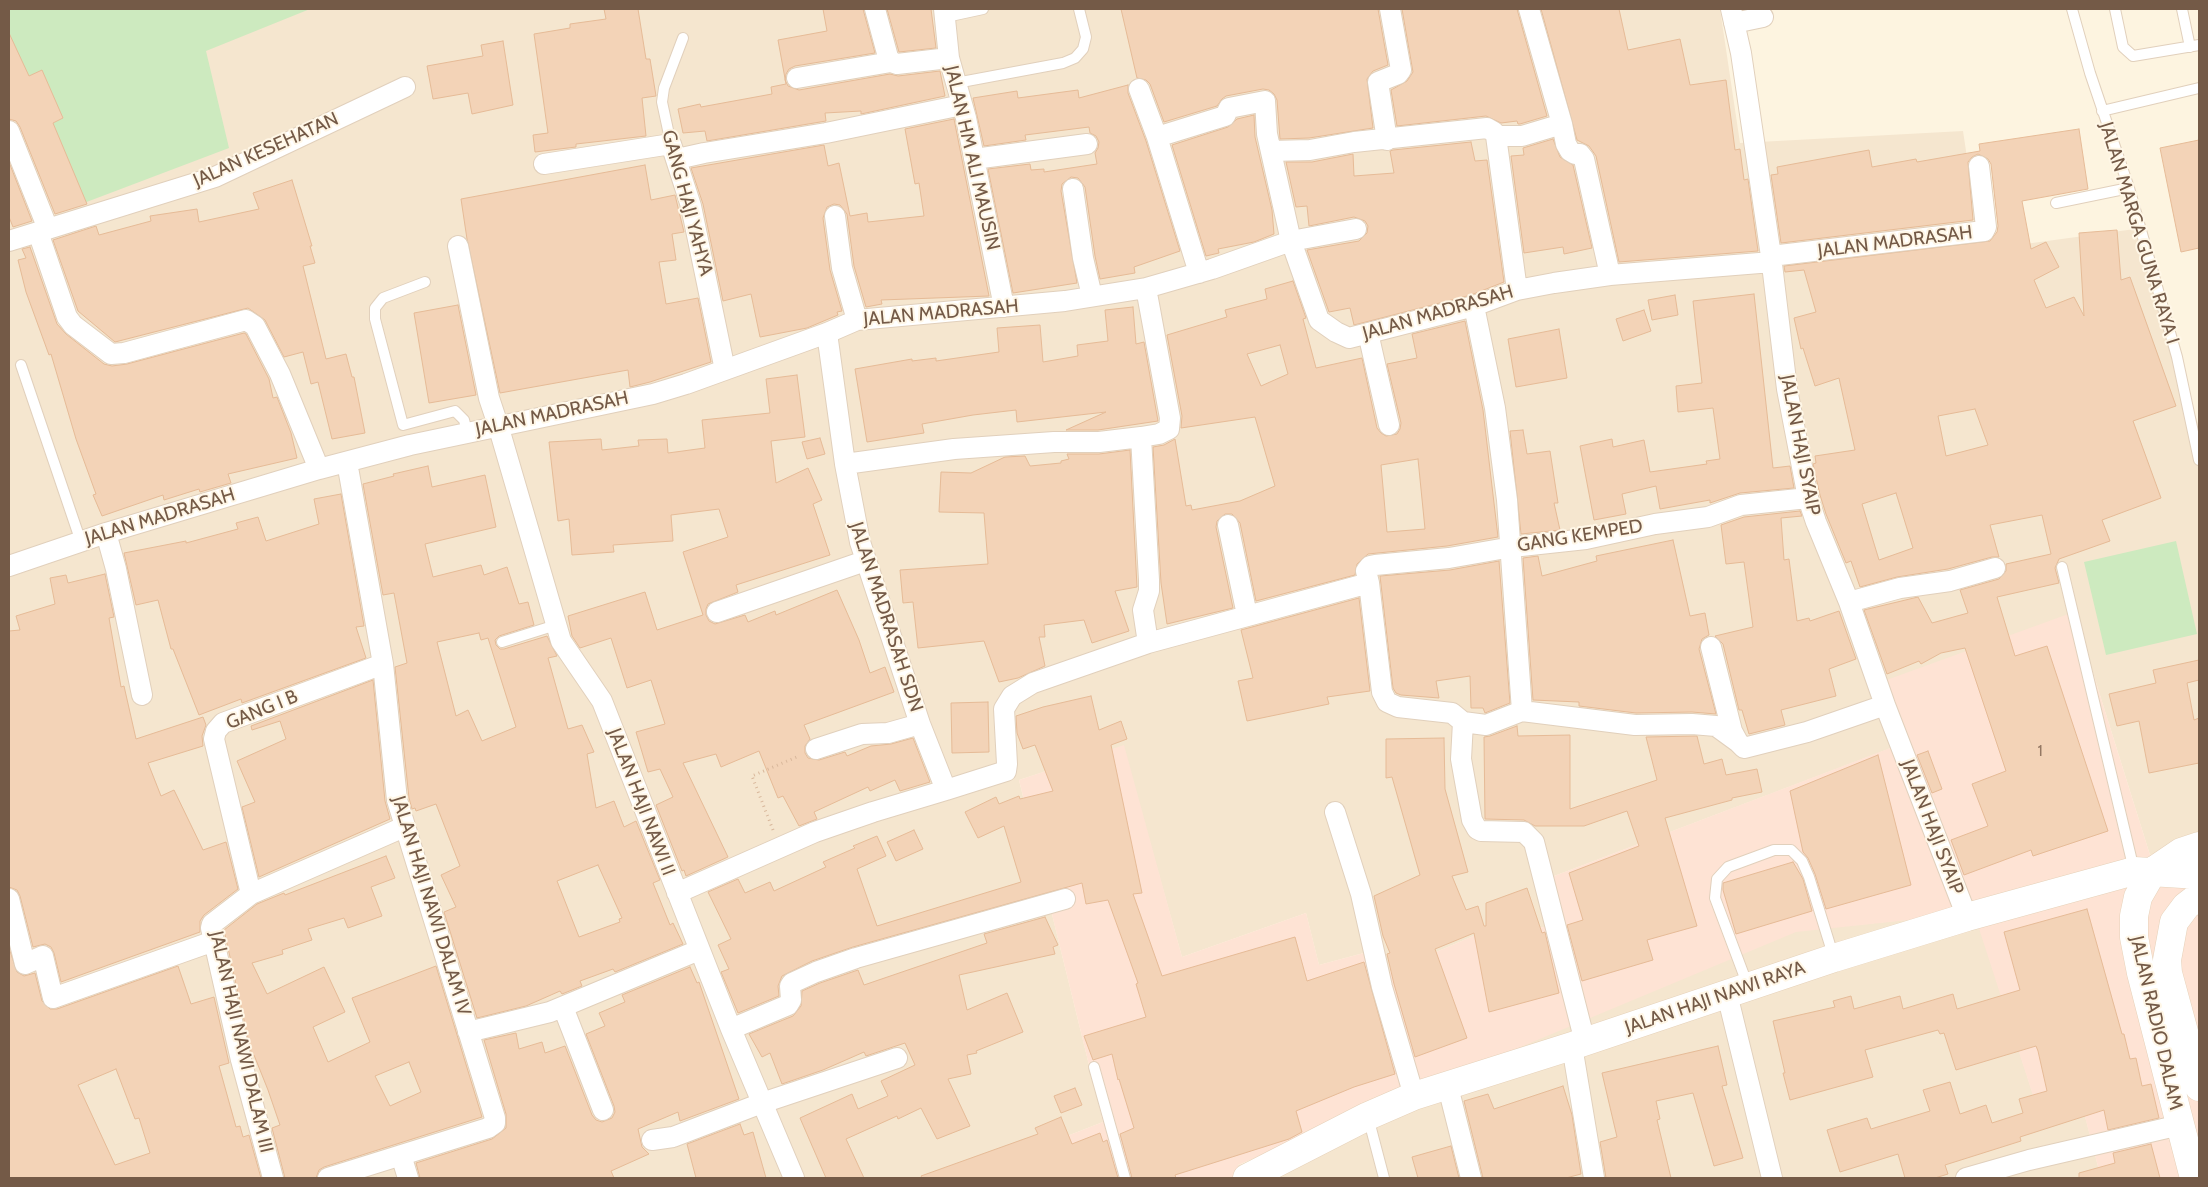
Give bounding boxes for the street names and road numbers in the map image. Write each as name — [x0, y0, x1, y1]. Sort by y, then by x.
street label: JALAN HM ALI MAUSIN — [940, 64, 1004, 252]
street label: JALAN KESEHATAN — [190, 108, 342, 192]
street label: JALAN MARGA GUNA RAYA I — [2094, 119, 2184, 347]
street label: GANG HAJI YAHYA — [657, 128, 717, 278]
street label: JALAN MADRASAH — [1816, 221, 1974, 263]
street label: JALAN MADRASAH — [1360, 281, 1516, 345]
street label: JALAN MADRASAH — [862, 295, 1020, 331]
street label: JALAN HAJI SYAIP — [1775, 373, 1825, 517]
street label: JALAN MADRASAH — [473, 387, 631, 441]
street label: JALAN MADRASAH — [82, 483, 238, 551]
street label: GANG KEMPED — [1516, 515, 1644, 557]
street label: JALAN MADRASAH SDN — [845, 519, 927, 715]
street label: GANG I B — [223, 685, 301, 735]
street label: JALAN HAJI NAWI II — [602, 725, 680, 879]
street label: JALAN HAJI SYAIP — [1896, 756, 1968, 898]
street label: JALAN HAJI NAWI DALAM IV — [387, 793, 475, 1019]
street label: JALAN HAJI NAWI DALAM III — [204, 929, 278, 1155]
street label: JALAN RADIO DALAM — [2125, 934, 2187, 1112]
street label: JALAN HAJI NAWI RAYA — [1622, 956, 1808, 1040]

